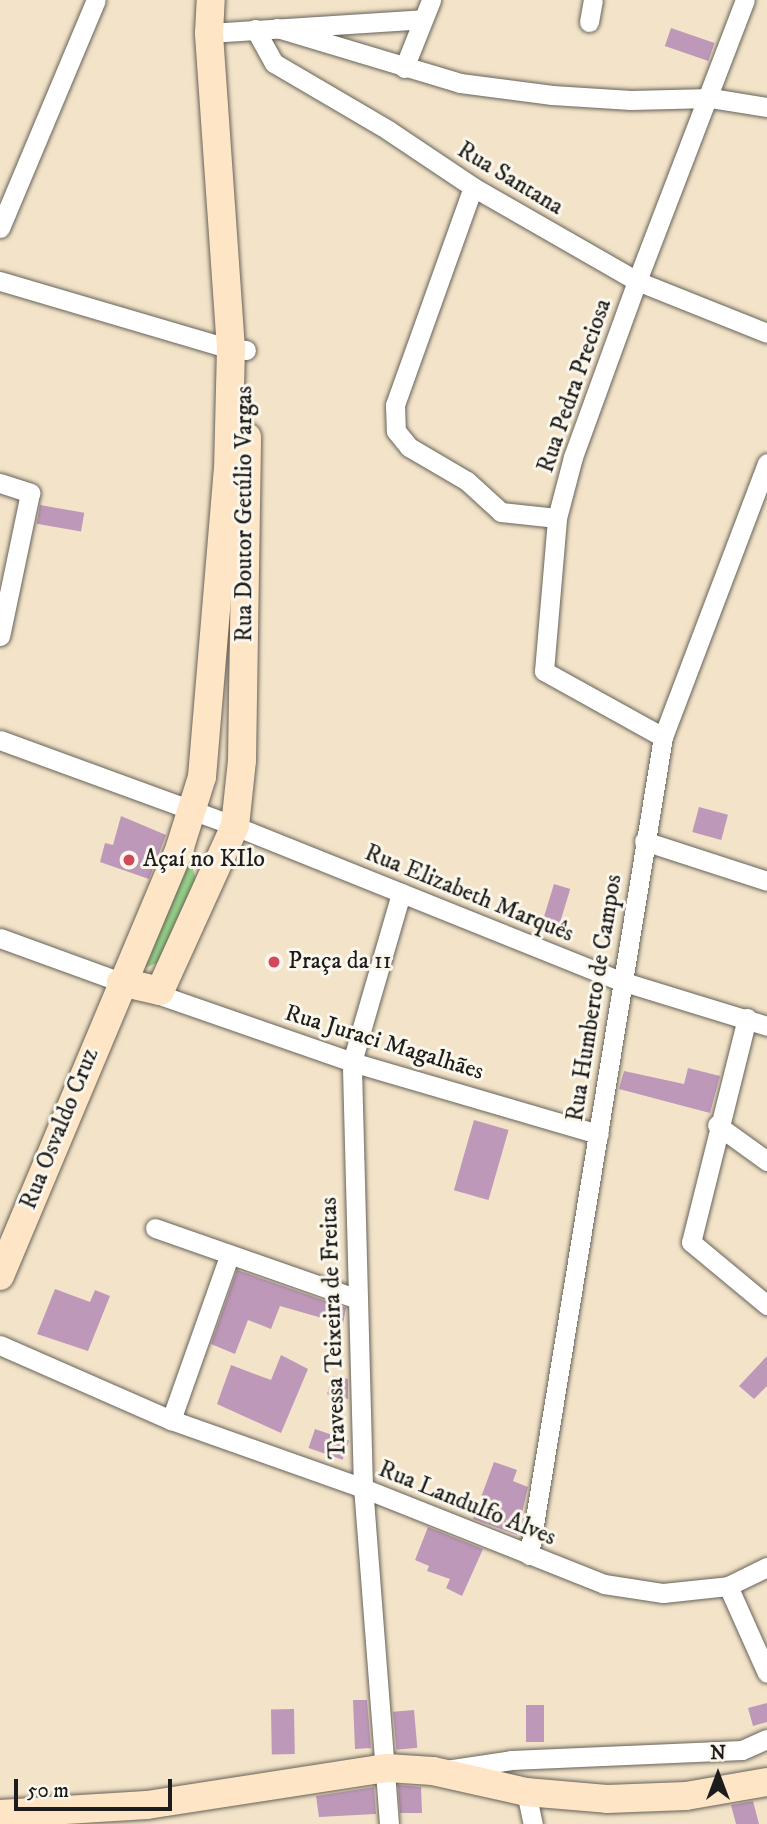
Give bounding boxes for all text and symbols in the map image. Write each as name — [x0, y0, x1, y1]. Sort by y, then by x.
street label: Rua Santana — [452, 136, 568, 222]
street label: Rua Pedra Preciosa — [532, 295, 618, 477]
street label: Rua Doutor Getúlio Vargas — [231, 386, 259, 642]
street label: Rua Elizabeth Marquês — [360, 839, 578, 949]
place label: Açaí no KIlo — [143, 846, 265, 874]
marker: Açaí no KIlo — [121, 852, 137, 868]
street label: Rua Humberto de Campos — [561, 872, 629, 1124]
place label: Praça da 11 — [288, 948, 392, 976]
marker: Praça da 11 — [266, 954, 282, 970]
street label: Rua Juraci Magalhães — [281, 999, 487, 1087]
street label: Rua Osvaldo Cruz — [15, 1044, 105, 1214]
street label: Travessa Teixeira de Freitas — [315, 1197, 353, 1459]
street label: Rua Landulfo Alves — [374, 1455, 560, 1553]
north arrow — [683, 1740, 753, 1810]
text: N — [710, 1742, 726, 1765]
scale bar — [18, 1764, 175, 1808]
text: 50 m — [27, 1778, 69, 1804]

